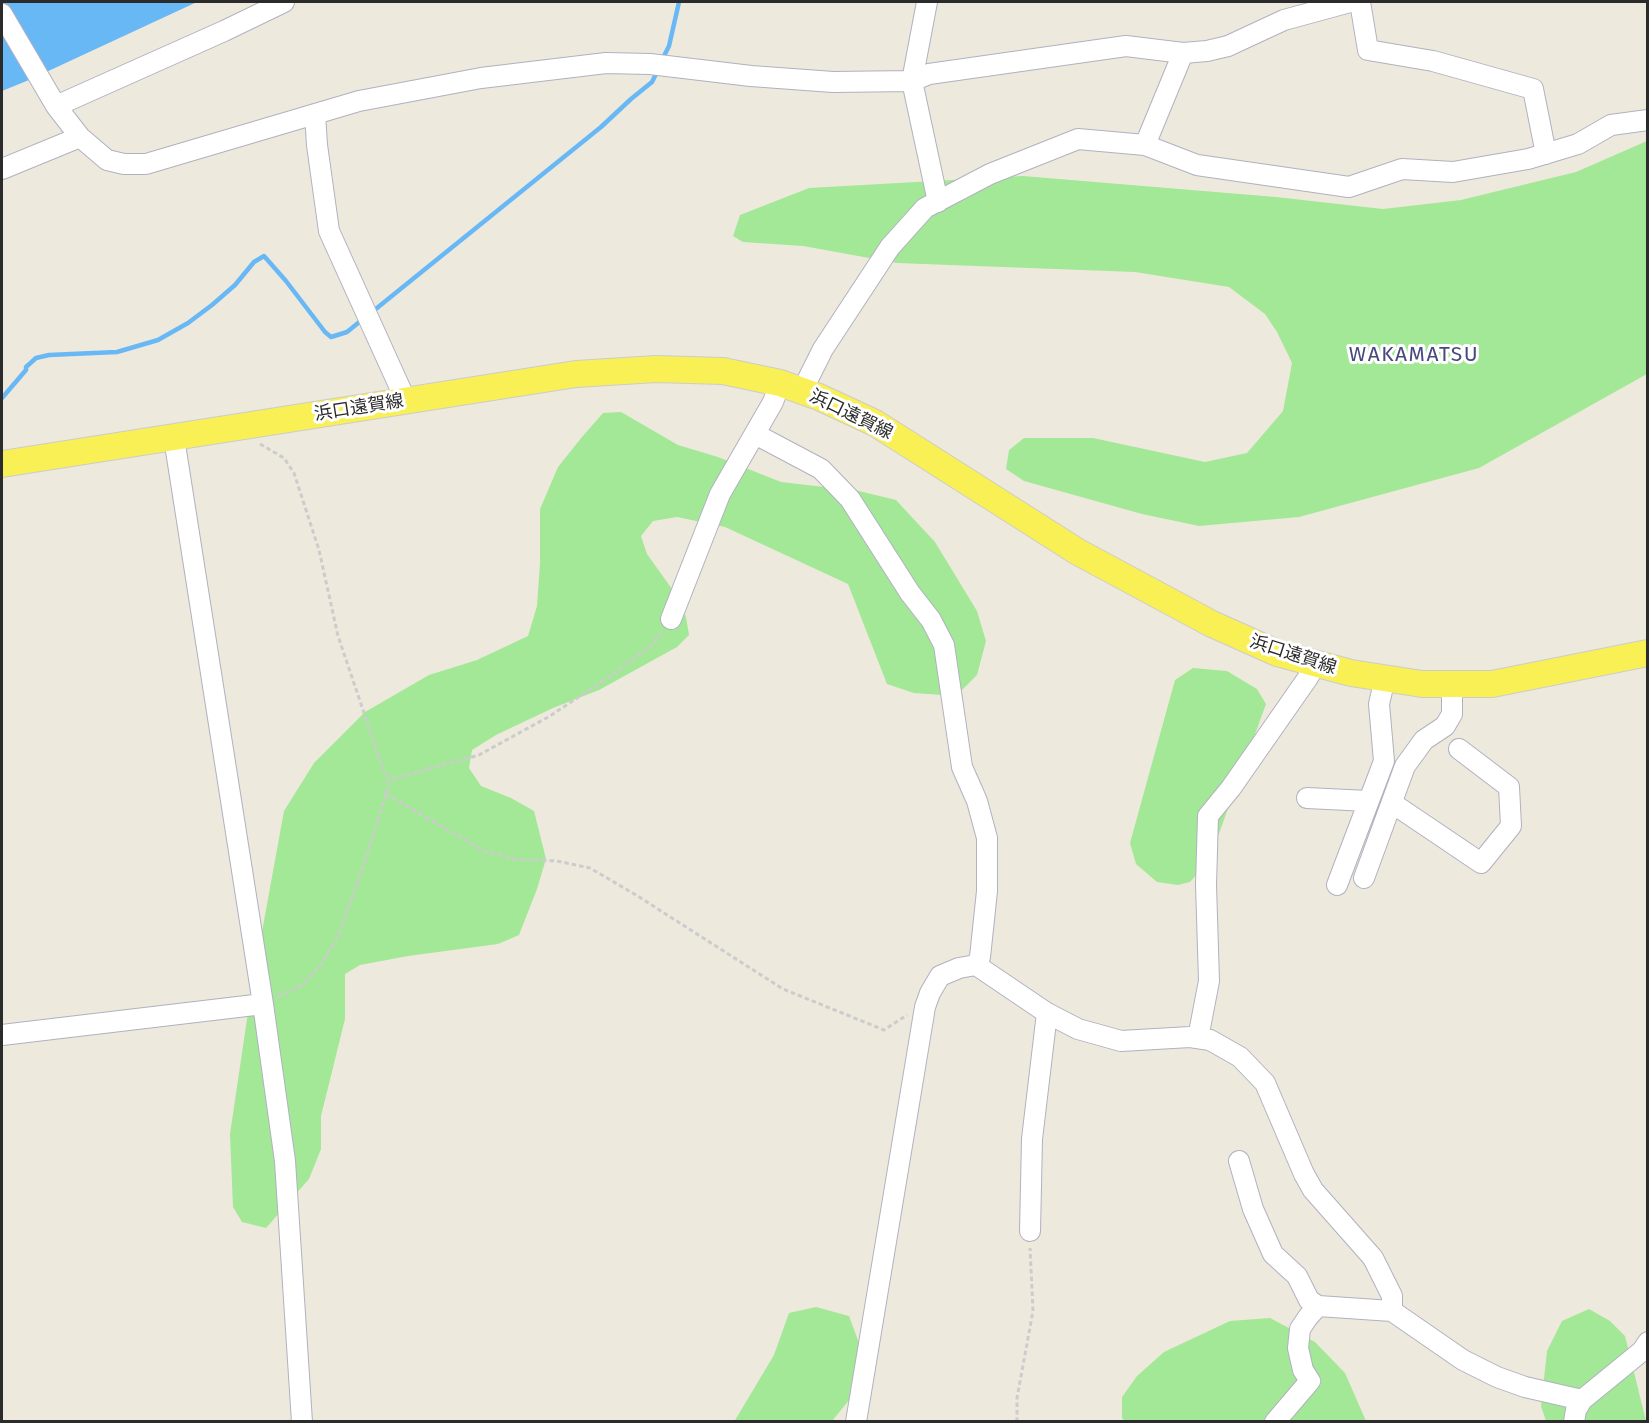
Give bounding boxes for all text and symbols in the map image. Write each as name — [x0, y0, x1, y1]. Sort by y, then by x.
district label: WAKAMATSU — [1349, 342, 1479, 368]
street label: 浜口遠賀線 — [806, 386, 896, 444]
street label: 浜口遠賀線 — [313, 390, 405, 426]
street label: 浜口遠賀線 — [1247, 631, 1339, 679]

